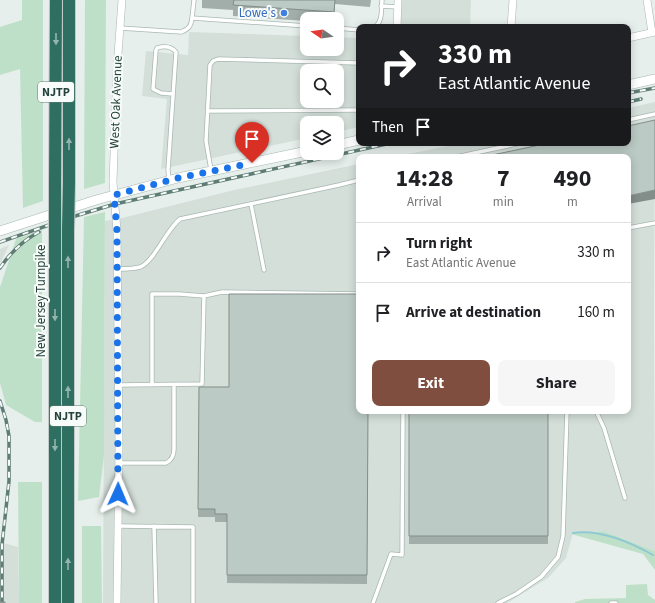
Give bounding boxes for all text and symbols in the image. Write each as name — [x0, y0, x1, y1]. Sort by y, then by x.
place label: Lowe's — [239, 4, 277, 22]
marker: Lowe's — [279, 8, 289, 18]
north arrow — [300, 12, 344, 56]
map controls — [300, 12, 344, 160]
one-way arrow — [53, 33, 59, 46]
text: 330 m — [438, 34, 512, 74]
icon: right — [372, 40, 424, 92]
street label: West Oak Avenue — [105, 55, 127, 149]
button: search — [300, 64, 344, 108]
text: East Atlantic Avenue — [438, 71, 590, 96]
road number: NJTP — [38, 82, 74, 102]
button: layers — [300, 116, 344, 160]
icon: arrive — [412, 116, 434, 138]
text: Then — [372, 117, 404, 138]
pin — [235, 122, 269, 163]
icon: arrive — [241, 128, 263, 150]
one-way arrow — [66, 137, 72, 150]
text: 14:28 — [395, 161, 453, 196]
text: 7 — [497, 161, 510, 196]
text: 490 — [553, 161, 591, 196]
text: Arrival — [407, 193, 442, 211]
text: min — [493, 193, 514, 211]
text: m — [567, 193, 578, 211]
text: Turn right — [406, 233, 472, 254]
icon: right — [372, 242, 394, 264]
text: 330 m — [577, 242, 615, 263]
street label: New Jersey Turnpike — [32, 245, 50, 357]
text: East Atlantic Avenue — [406, 254, 516, 272]
one-way arrow — [65, 255, 71, 268]
icon: arrive — [372, 302, 394, 324]
text: Arrive at destination — [406, 302, 541, 323]
text: 160 m — [577, 302, 615, 323]
one-way arrow — [52, 309, 58, 322]
button: Exit — [372, 360, 490, 406]
button: Share — [498, 360, 615, 406]
one-way arrow — [65, 385, 71, 398]
road number: NJTP — [50, 406, 86, 426]
one-way arrow — [52, 439, 58, 452]
position arrow — [97, 473, 139, 515]
one-way arrow — [65, 557, 71, 570]

